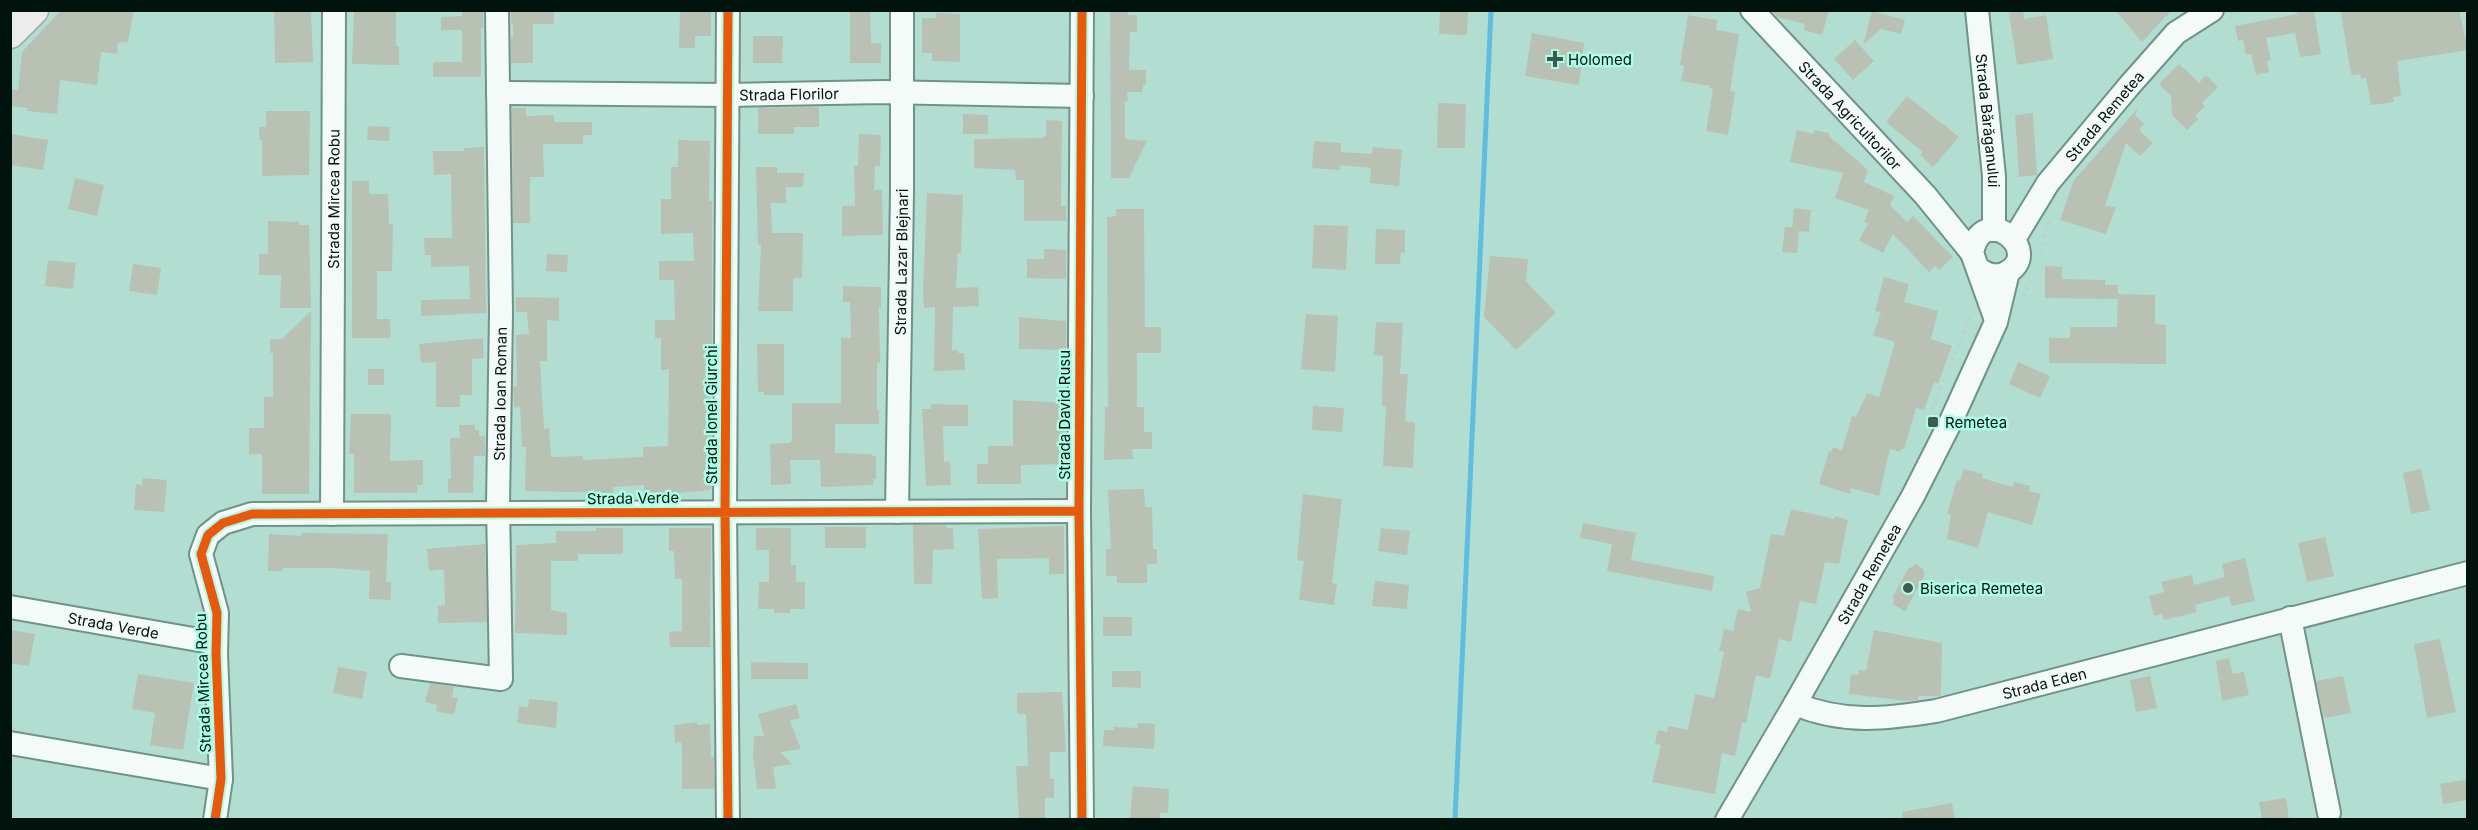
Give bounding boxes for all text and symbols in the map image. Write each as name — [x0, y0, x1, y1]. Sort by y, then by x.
marker: Holomed — [1546, 50, 1564, 68]
place label: Holomed — [1568, 50, 1632, 69]
street label: Strada Bărăganului — [1972, 53, 2004, 187]
street label: Strada Agricultorilor — [1795, 57, 1906, 174]
street label: Strada Remetea — [2061, 67, 2148, 165]
street label: Strada Florilor — [739, 83, 839, 104]
street label: Strada Mircea Robu — [323, 129, 343, 269]
street label: Strada Lazar Blejnari — [890, 189, 912, 336]
street label: Strada Ioan Roman — [489, 327, 510, 461]
street label: Strada Ionel Giurchi — [702, 345, 721, 485]
street label: Strada David Rusu — [1055, 350, 1074, 480]
place label: Remetea — [1945, 413, 2007, 432]
marker: Remetea — [1926, 415, 1940, 429]
street label: Strada Verde — [587, 488, 679, 508]
street label: Strada Remetea — [1833, 520, 1905, 628]
place label: Biserica Remetea — [1920, 579, 2043, 598]
marker: Biserica Remetea — [1901, 581, 1915, 595]
street label: Strada Verde — [66, 608, 160, 642]
street label: Strada Mircea Robu — [191, 613, 215, 753]
street label: Strada Eden — [2000, 663, 2088, 703]

